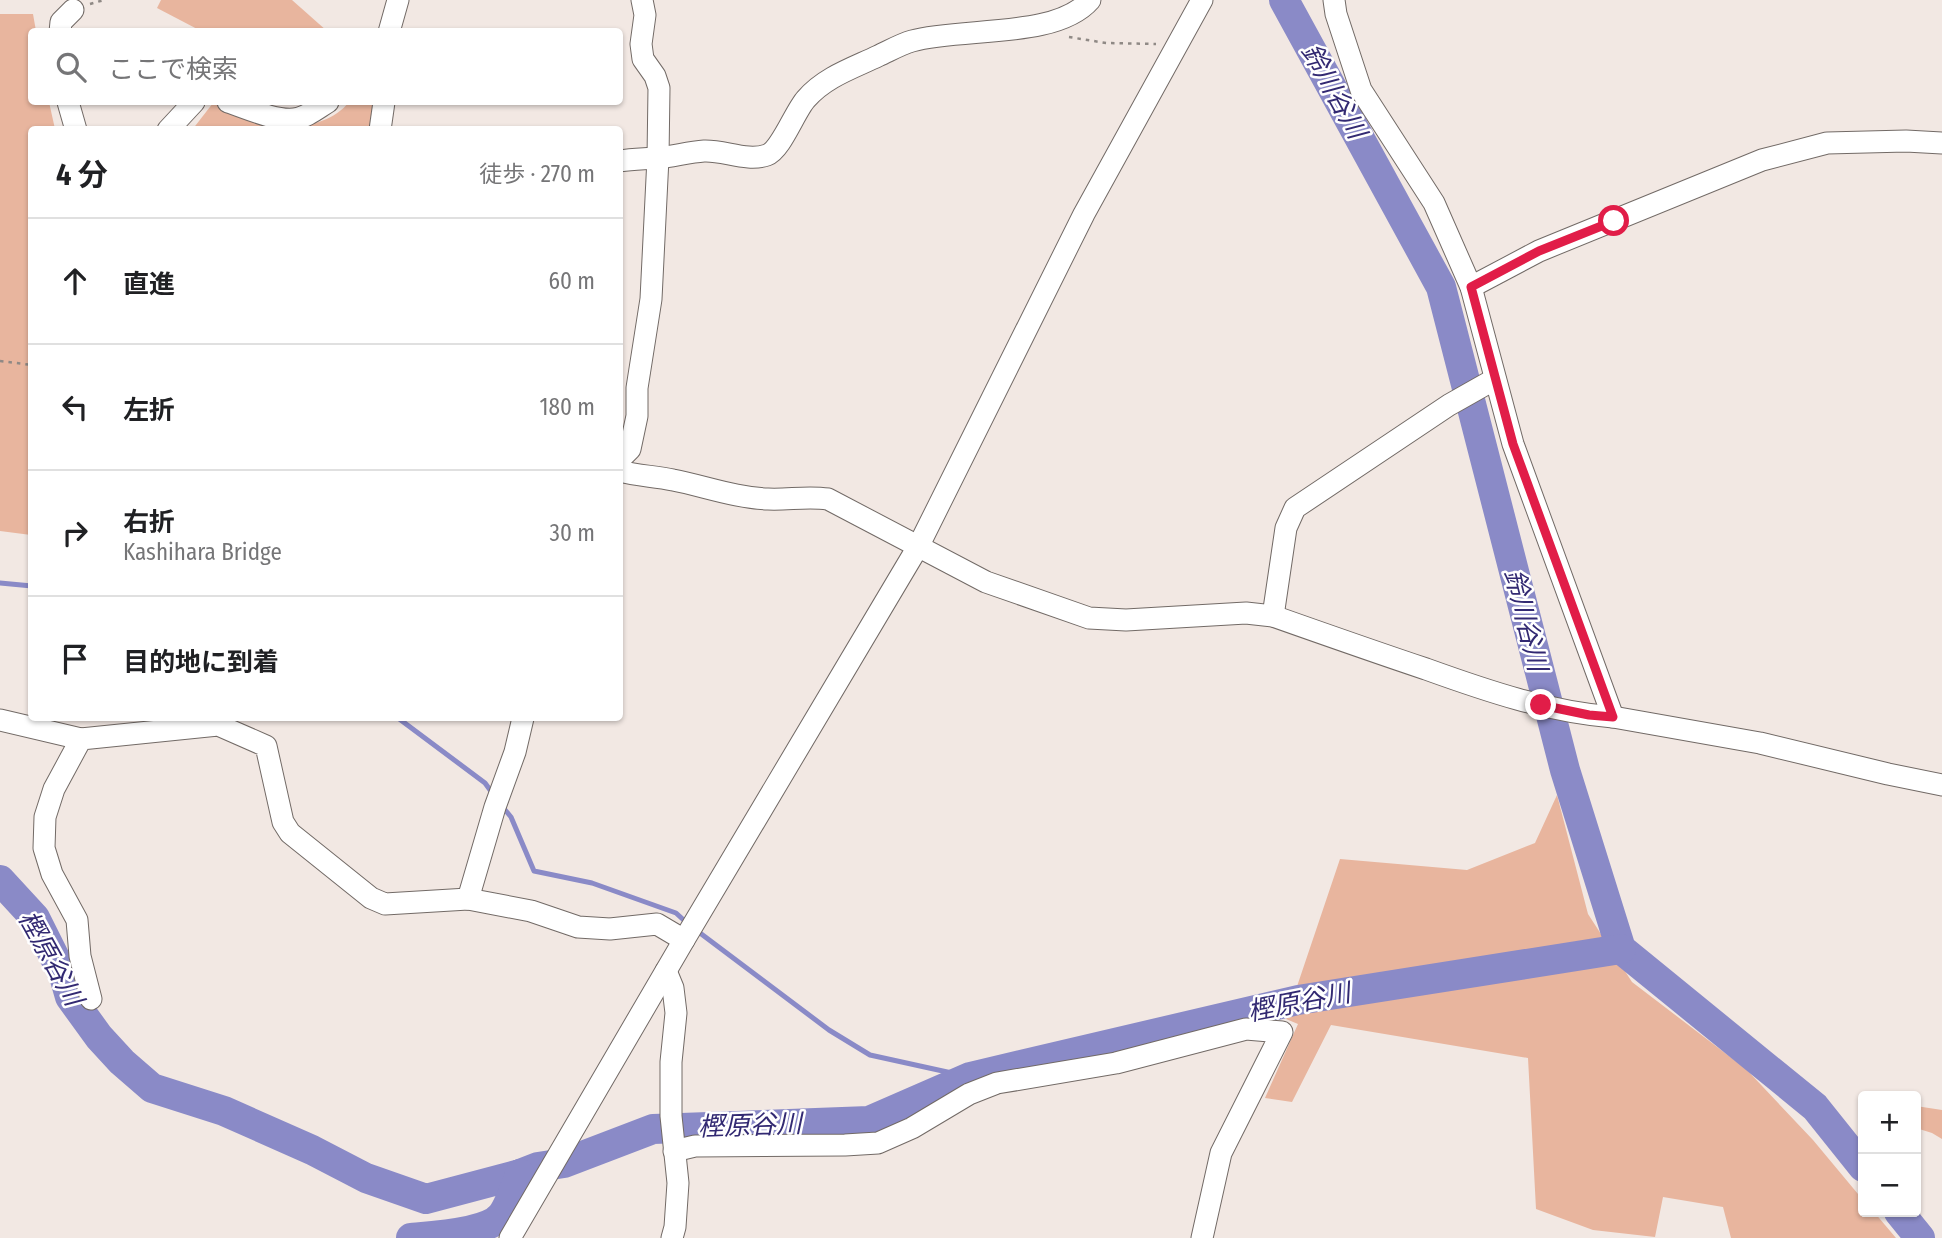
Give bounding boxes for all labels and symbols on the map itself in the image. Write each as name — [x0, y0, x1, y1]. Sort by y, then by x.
water label: 鈴川谷川 — [1295, 38, 1374, 147]
route start — [1598, 205, 1629, 236]
water label: 鈴川谷川 — [1498, 566, 1554, 677]
route end — [1525, 689, 1556, 720]
water label: 樫原谷川 — [12, 905, 91, 1014]
water label: 樫原谷川 — [1245, 977, 1356, 1028]
water label: 樫原谷川 — [698, 1108, 806, 1143]

